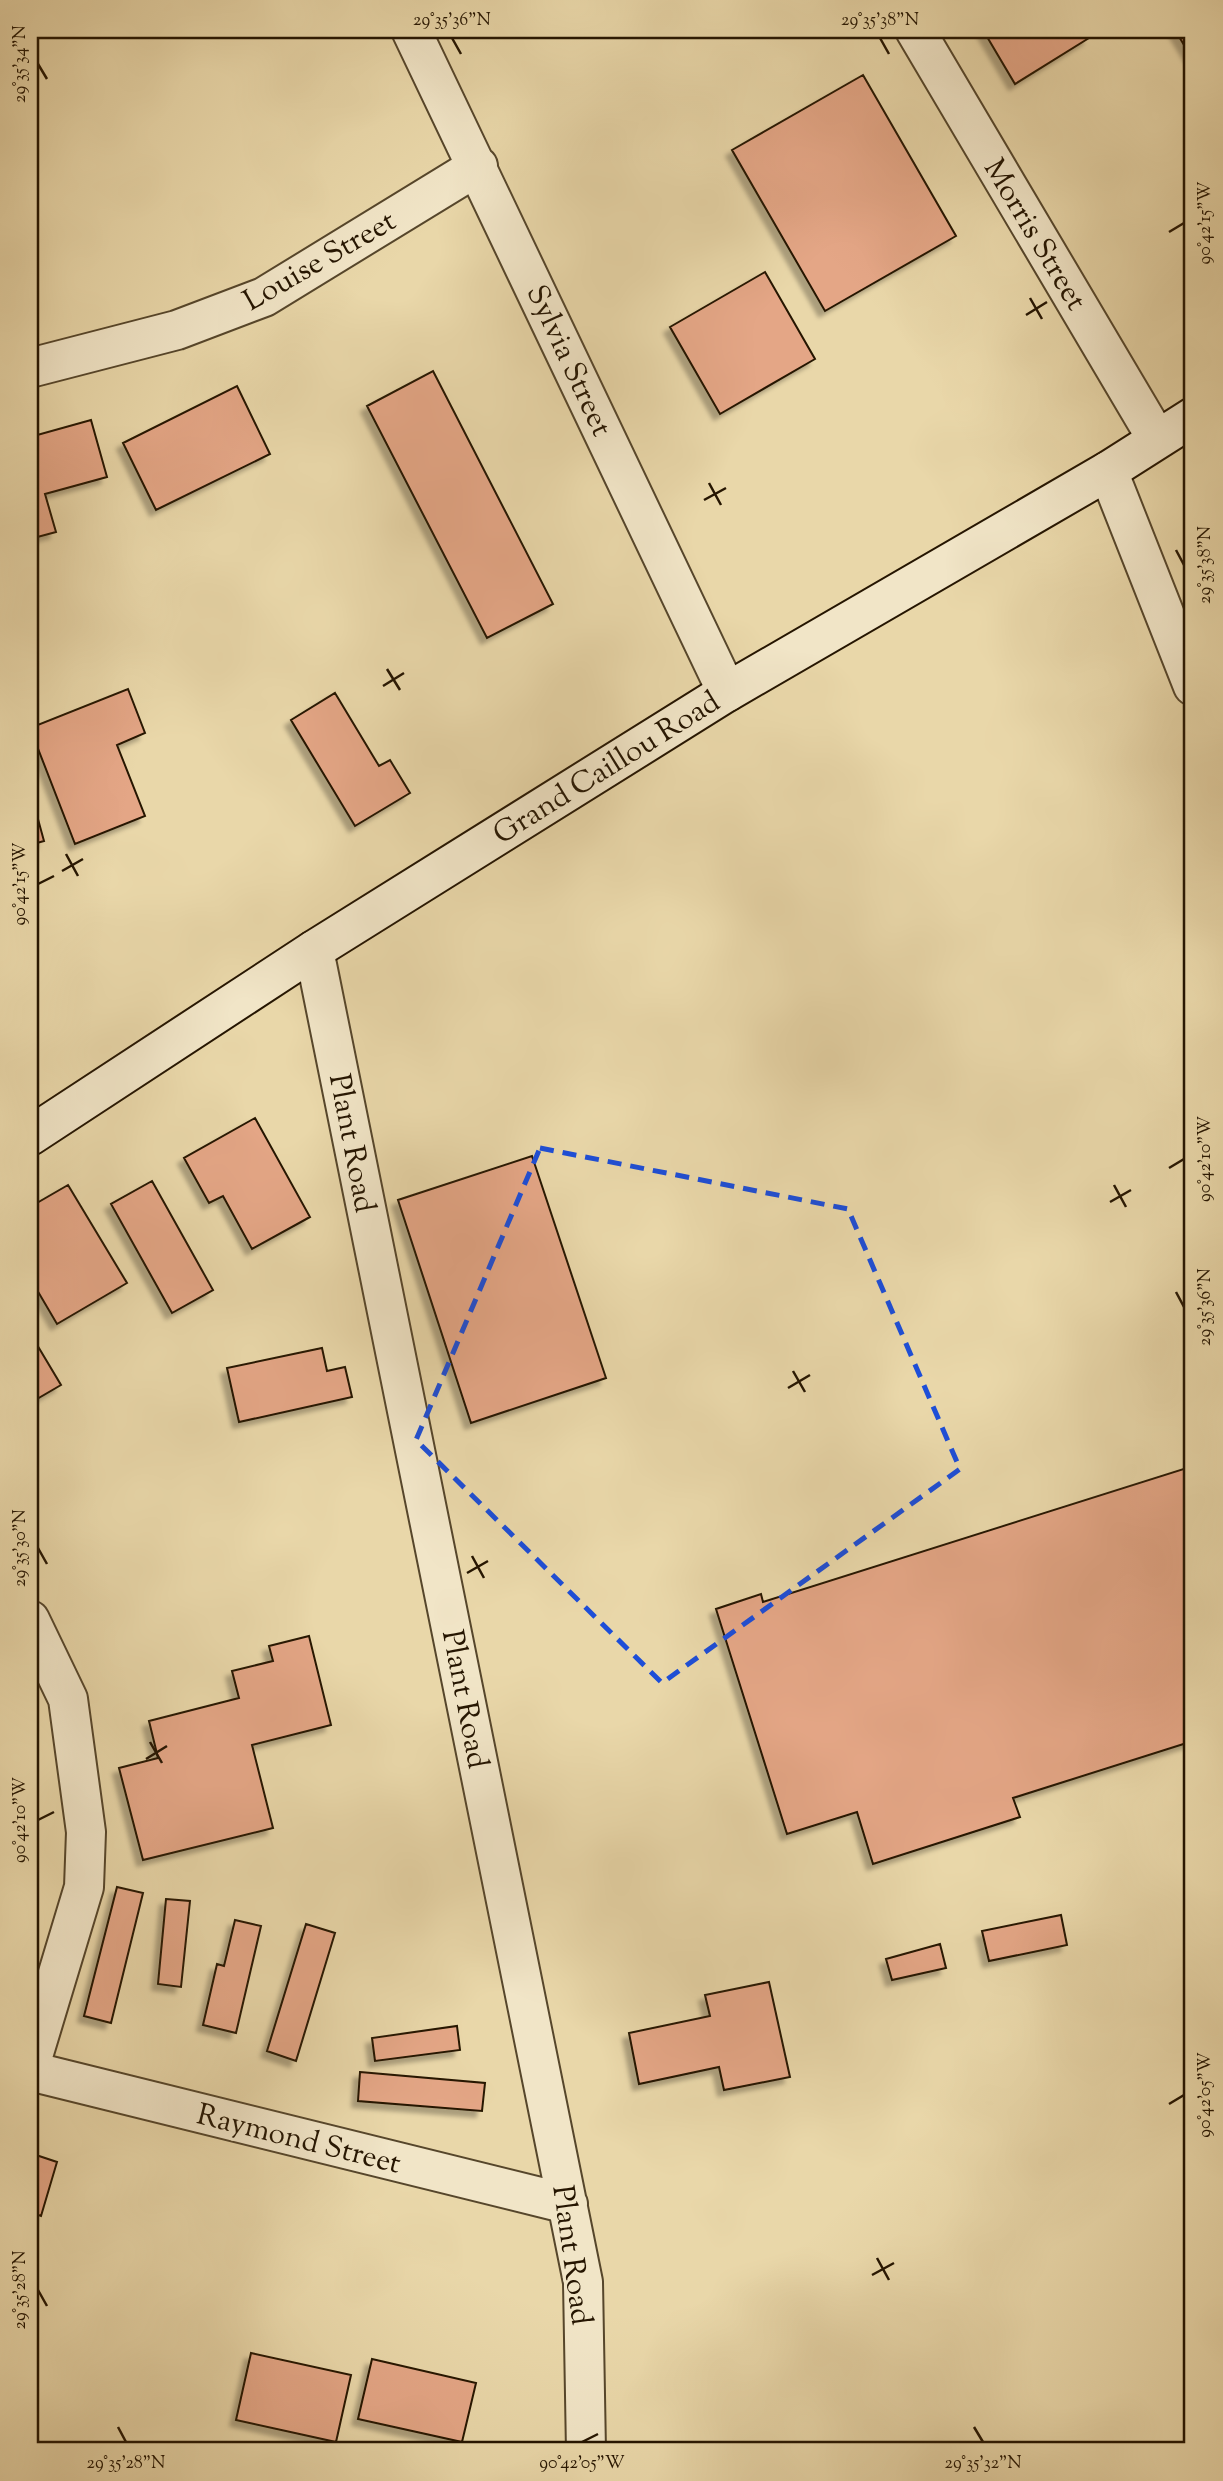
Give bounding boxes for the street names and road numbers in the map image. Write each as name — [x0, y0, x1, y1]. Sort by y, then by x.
street label: Morris Street — [972, 151, 1096, 319]
street label: Louise Street — [236, 201, 405, 323]
street label: Sylvia Street — [514, 278, 622, 444]
street label: Grand Caillou Road — [485, 682, 729, 856]
street label: Plant Road — [316, 1070, 385, 1217]
street label: Plant Road — [429, 1626, 498, 1773]
street label: Raymond Street — [192, 2094, 405, 2187]
street label: Plant Road — [539, 2183, 602, 2328]

